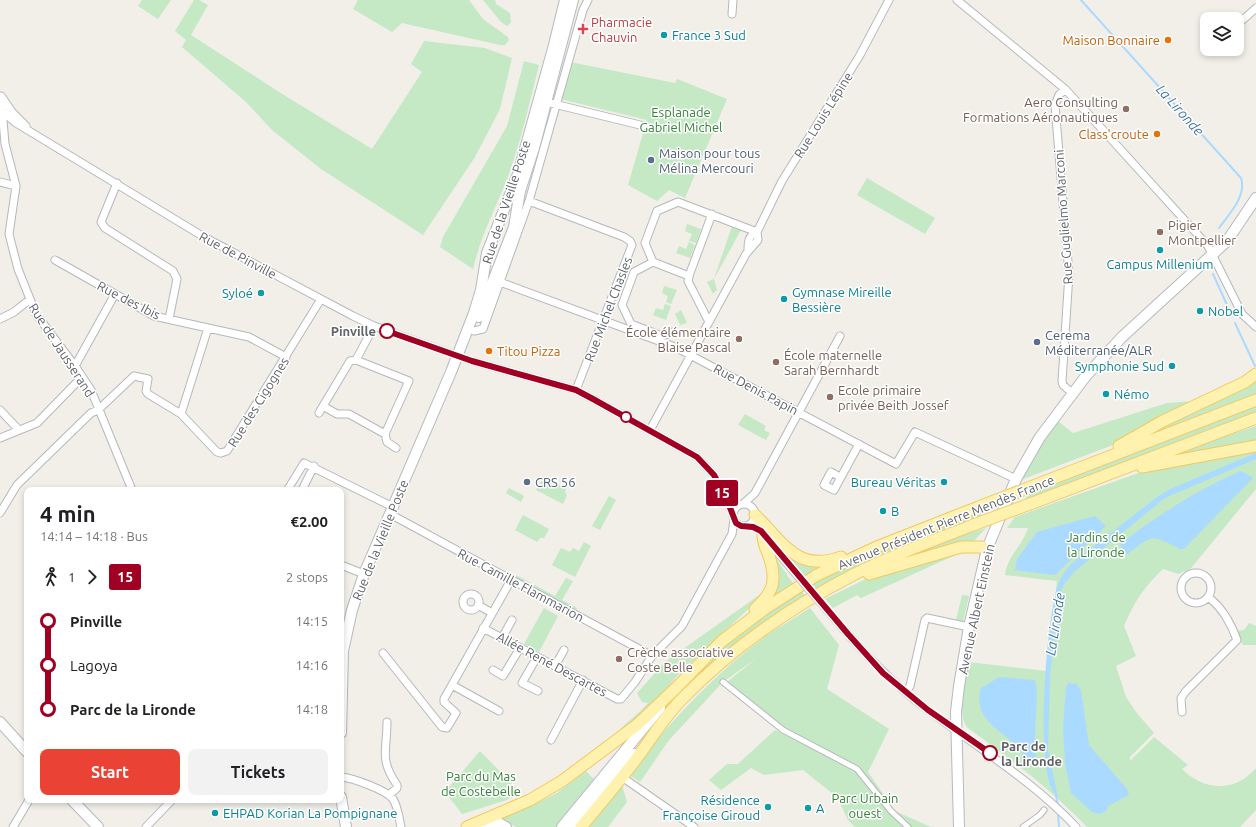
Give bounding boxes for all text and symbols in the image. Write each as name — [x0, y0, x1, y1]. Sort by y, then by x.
map controls — [1200, 12, 1244, 56]
button: layers — [1200, 12, 1244, 56]
place label: Pharmacie Chauvin — [591, 15, 652, 44]
marker: Pharmacie Chauvin — [578, 24, 588, 34]
place label: France 3 Sud — [672, 28, 746, 42]
marker: France 3 Sud — [659, 30, 669, 40]
place label: Maison Bonnaire — [1063, 33, 1160, 47]
marker: Maison Bonnaire — [1163, 35, 1173, 45]
street label: Rue Louis Lépine — [791, 70, 855, 160]
water label: La Lironde — [1153, 81, 1207, 139]
place label: Aero Consulting Formations Aéronautiques — [963, 95, 1118, 124]
marker: Aero Consulting Formations Aéronautiques — [1121, 104, 1131, 114]
park label: Esplanade Gabriel Michel — [639, 105, 723, 134]
place label: Class'croute — [1078, 127, 1149, 141]
marker: Class'croute — [1152, 129, 1162, 139]
street label: Rue de la Vieille Poste — [479, 139, 533, 265]
place label: Maison pour tous Mélina Mercouri — [659, 146, 760, 175]
street label: Rue Guglielmo Marconi — [1051, 149, 1075, 285]
marker: Maison pour tous Mélina Mercouri — [646, 155, 656, 165]
place label: Pigier Montpellier — [1168, 218, 1236, 247]
marker: Pigier Montpellier — [1155, 227, 1165, 237]
street label: Rue de Pinville — [197, 229, 279, 281]
marker: Campus Millenium — [1155, 245, 1165, 255]
street label: Rue Michel Chasles — [582, 254, 635, 363]
place label: Campus Millenium — [1106, 257, 1214, 271]
street label: Rue des Ibis — [95, 278, 163, 322]
place label: Gymnase Mireille Bessière — [792, 285, 892, 314]
place label: Syloé — [222, 286, 253, 300]
marker: Syloé — [256, 288, 266, 298]
marker: Gymnase Mireille Bessière — [779, 294, 789, 304]
street label: Rue de Jausserand — [26, 300, 98, 400]
place label: Nobel — [1208, 304, 1244, 318]
marker: Nobel — [1195, 306, 1205, 316]
marker: Pinville — [379, 323, 395, 339]
place label: Pinville — [331, 324, 376, 338]
place label: École élémentaire Blaise Pascal — [626, 324, 732, 354]
place label: Cerema Méditerranée/ALR — [1045, 328, 1152, 357]
marker: École élémentaire Blaise Pascal — [734, 334, 744, 344]
marker: Cerema Méditerranée/ALR — [1032, 337, 1042, 347]
place label: Titou Pizza — [497, 344, 560, 358]
marker: Titou Pizza — [484, 346, 494, 356]
place label: École maternelle Sarah Bernhardt — [784, 347, 882, 377]
street label: Rue des Cigognes — [225, 354, 291, 449]
marker: École maternelle Sarah Bernhardt — [771, 357, 781, 367]
place label: Symphonie Sud — [1075, 359, 1164, 373]
street label: Rue Denis Papin — [711, 361, 801, 417]
marker: Symphonie Sud — [1167, 361, 1177, 371]
place label: Ecole primaire privée Beith Jossef — [838, 383, 949, 412]
place label: Némo — [1114, 387, 1149, 401]
marker: Némo — [1101, 389, 1111, 399]
marker: Ecole primaire privée Beith Jossef — [825, 392, 835, 402]
unlabelled marker — [620, 411, 632, 423]
street label: Avenue Président Pierre Mendès France — [836, 472, 1056, 572]
place label: CRS 56 — [535, 475, 576, 489]
place label: Bureau Véritas — [851, 475, 936, 489]
marker: CRS 56 — [522, 477, 532, 487]
marker: Bureau Véritas — [939, 477, 949, 487]
street label: Rue de la Vieille Poste — [349, 478, 411, 602]
line badge: 15 — [704, 480, 740, 506]
text: 15 — [714, 485, 730, 501]
text: 4 min — [40, 501, 96, 526]
place label: B — [891, 504, 899, 518]
marker: B — [878, 506, 888, 516]
text: €2.00 — [290, 513, 328, 530]
text: 14:14 – 14:18 · Bus — [40, 529, 148, 543]
park label: Jardins de la Lironde — [1066, 530, 1126, 559]
street label: Avenue Albert Einstein — [955, 543, 997, 675]
street label: Rue Camille Flammarion — [456, 546, 586, 624]
icon: walk — [40, 566, 62, 588]
icon: forward — [81, 566, 103, 588]
text: 15 — [117, 569, 133, 585]
text: 1 — [68, 570, 75, 584]
text: 2 stops — [286, 570, 328, 584]
water label: La Lironde — [1042, 592, 1068, 656]
text: Pinville — [70, 613, 122, 630]
text: 14:15 — [295, 614, 328, 628]
street label: Allée René Descartes — [494, 629, 610, 699]
place label: Crèche associative Coste Belle — [627, 645, 734, 674]
marker: Crèche associative Coste Belle — [614, 654, 624, 664]
text: Lagoya — [70, 657, 118, 674]
text: 14:16 — [295, 658, 328, 672]
text: Parc de la Lironde — [70, 701, 196, 718]
text: 14:18 — [295, 702, 328, 716]
place label: Parc de la Lironde — [1001, 739, 1062, 768]
marker: Parc de la Lironde — [982, 745, 998, 761]
button: Start — [40, 749, 180, 795]
button: Tickets — [188, 749, 328, 795]
park label: Parc du Mas de Costebelle — [441, 769, 521, 798]
park label: Parc Urbain ouest — [832, 791, 898, 820]
place label: Résidence Françoise Giroud — [662, 793, 760, 822]
place label: A — [816, 801, 825, 815]
marker: Résidence Françoise Giroud — [763, 802, 773, 812]
marker: A — [803, 803, 813, 813]
place label: EHPAD Korian La Pompignane — [223, 806, 397, 820]
marker: EHPAD Korian La Pompignane — [210, 808, 220, 818]

